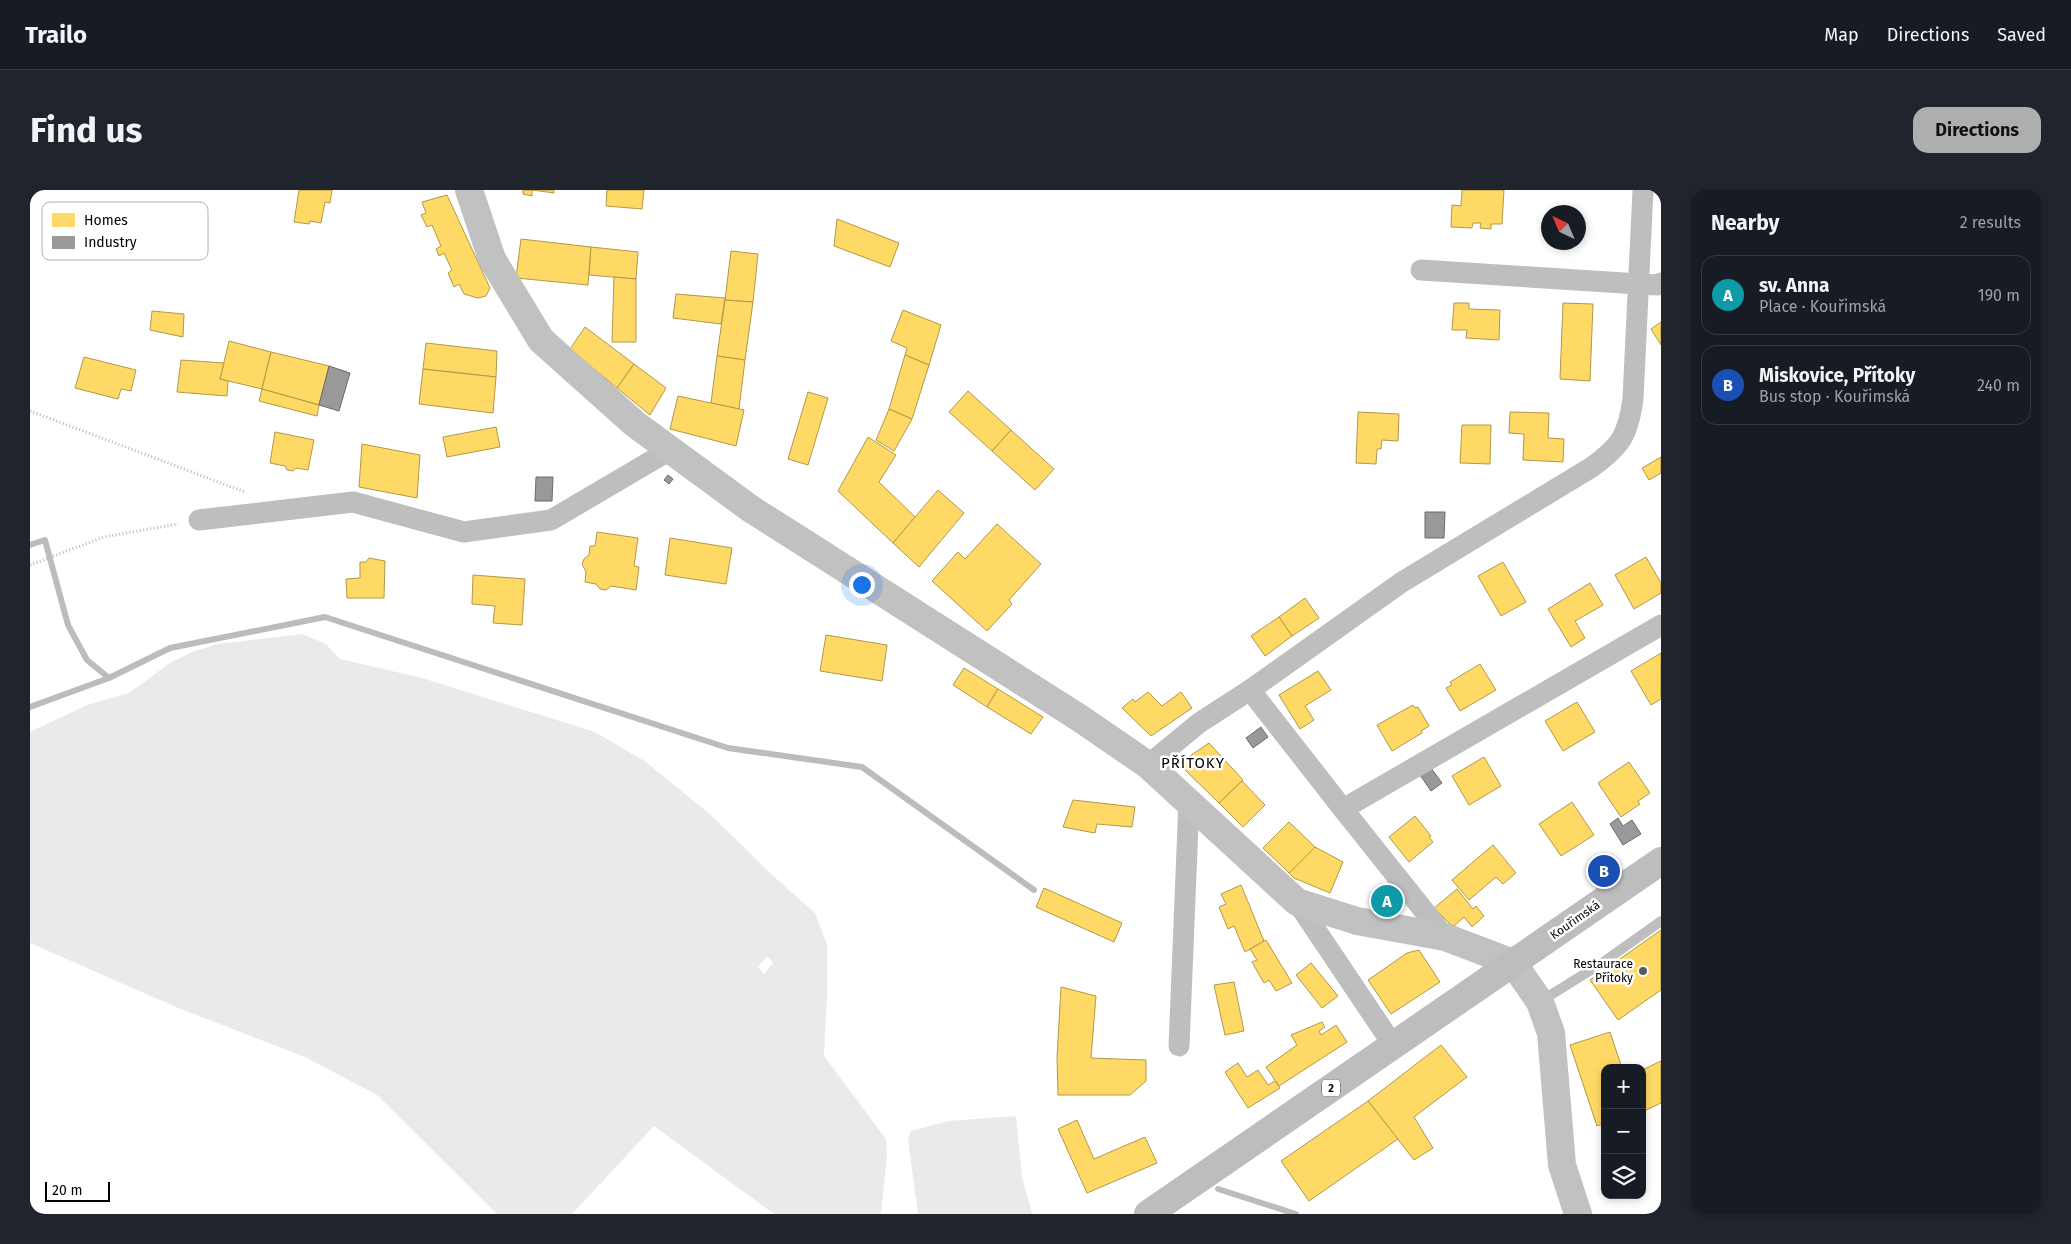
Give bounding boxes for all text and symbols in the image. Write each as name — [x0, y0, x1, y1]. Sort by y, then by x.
text: Trailo — [25, 21, 87, 49]
text: Map — [1824, 24, 1859, 46]
text: Directions — [1887, 24, 1969, 46]
text: Saved — [1997, 24, 2046, 46]
button: Directions — [1913, 107, 2041, 153]
text: Find us — [30, 109, 142, 151]
legend — [42, 202, 208, 260]
north arrow — [1541, 205, 1586, 250]
text: Nearby — [1711, 210, 1779, 236]
text: Homes — [84, 212, 128, 229]
text: 2 results — [1960, 213, 2021, 232]
text: Industry — [84, 234, 137, 251]
text: sv. Anna — [1759, 274, 1829, 297]
text: A — [1723, 286, 1733, 305]
text: 190 m — [1978, 286, 2020, 305]
text: Place · Kouřimská — [1759, 297, 1886, 316]
text: Miskovice, Přítoky — [1759, 364, 1915, 387]
text: B — [1723, 376, 1733, 395]
text: 240 m — [1977, 376, 2020, 395]
text: Bus stop · Kouřimská — [1759, 387, 1910, 406]
your location — [849, 572, 875, 598]
district label: PŘÍTOKY — [1161, 754, 1225, 772]
pin: B — [1588, 852, 1620, 890]
pin: A — [1371, 882, 1403, 920]
street label: Kouřimská — [1548, 898, 1602, 942]
place label: Restaurace Přítoky — [1573, 957, 1633, 985]
marker: Restaurace Přítoky — [1637, 965, 1649, 977]
map controls — [1601, 1064, 1646, 1199]
button: + — [1601, 1064, 1646, 1109]
road number: 2 — [1322, 1080, 1340, 1096]
button: − — [1601, 1109, 1646, 1154]
button: layers — [1601, 1154, 1646, 1199]
scale bar — [45, 1179, 110, 1202]
text: 20 m — [52, 1182, 82, 1199]

